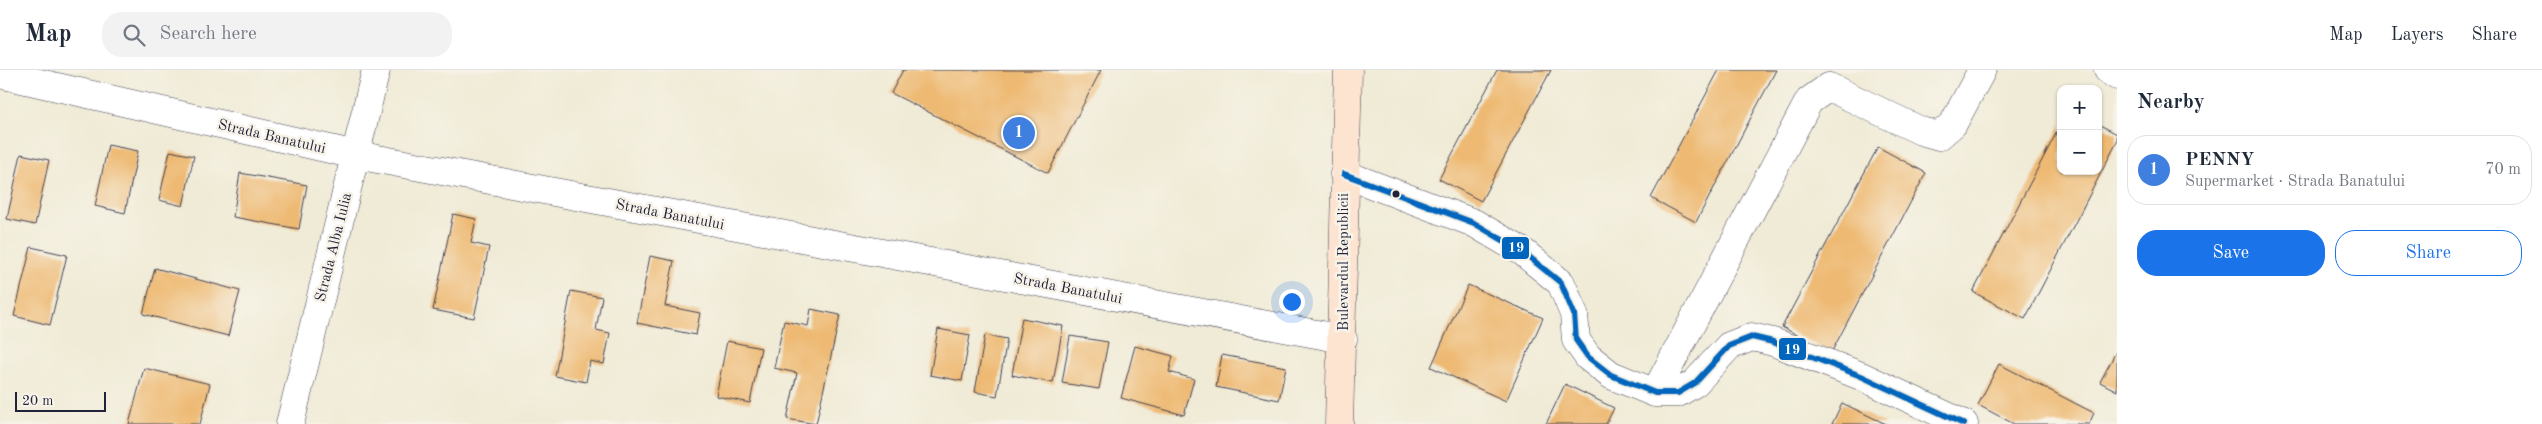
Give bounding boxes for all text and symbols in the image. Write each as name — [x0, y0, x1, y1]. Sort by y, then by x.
search box — [102, 12, 452, 57]
icon: search — [120, 21, 148, 49]
text: Map — [25, 23, 72, 47]
text: Search here — [160, 25, 257, 44]
text: Map — [2329, 26, 2363, 44]
text: Layers — [2391, 26, 2443, 44]
text: Share — [2471, 26, 2517, 44]
map controls — [2057, 85, 2102, 175]
button: + — [2057, 85, 2102, 130]
text: Nearby — [2137, 92, 2205, 113]
pin: 1 — [1003, 114, 1035, 152]
street label: Strada Banatului — [216, 118, 327, 157]
button: − — [2057, 130, 2102, 175]
text: PENNY — [2185, 151, 2254, 170]
text: 1 — [2149, 162, 2159, 178]
text: 70 m — [2485, 162, 2521, 178]
text: Supermarket · Strada Banatului — [2185, 174, 2405, 190]
unlabelled marker — [1391, 189, 1401, 199]
street label: Strada Alba Iulia — [314, 191, 355, 303]
street label: Bulevardul Republicii — [1337, 193, 1352, 331]
street label: Strada Banatului — [614, 198, 725, 233]
button: Save — [2137, 230, 2325, 276]
button: Share — [2335, 230, 2522, 276]
line badge: 19 — [1501, 236, 1530, 260]
text: 19 — [1508, 241, 1524, 255]
street label: Strada Banatului — [1012, 272, 1123, 307]
your location — [1279, 289, 1305, 315]
line badge: 19 — [1778, 337, 1807, 361]
text: 19 — [1784, 343, 1800, 357]
scale bar — [15, 389, 106, 412]
text: 20 m — [22, 394, 53, 408]

